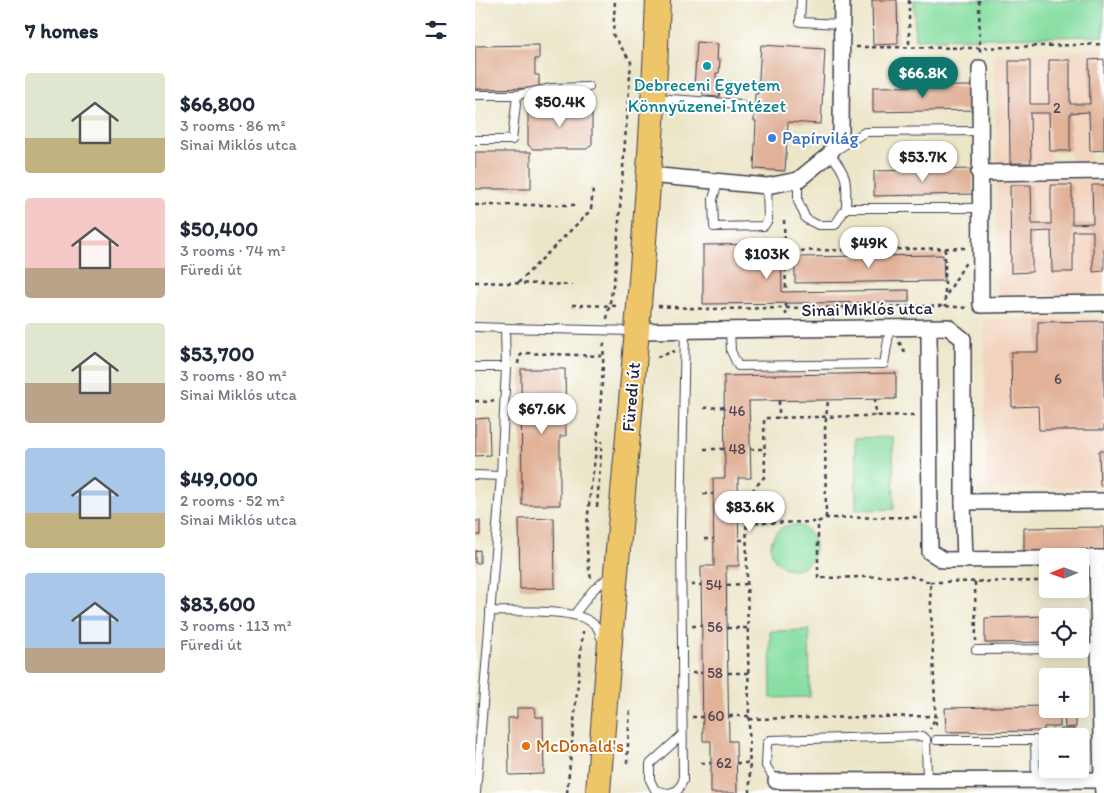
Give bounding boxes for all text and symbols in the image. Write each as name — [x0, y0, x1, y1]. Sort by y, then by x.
icon: filters — [422, 16, 450, 44]
text: 7 homes — [25, 18, 99, 43]
pin: $66.8K — [882, 56, 964, 99]
marker: Debreceni Egyetem Könnyűzenei Intézet — [701, 60, 713, 72]
text: $66.8K — [899, 63, 947, 82]
place label: Debreceni Egyetem Könnyűzenei Intézet — [628, 74, 786, 117]
pin: $50.4K — [519, 86, 601, 128]
text: $66,800 — [180, 91, 255, 116]
text: $50.4K — [535, 92, 585, 111]
icon: home — [65, 93, 125, 153]
house number: 2 — [1053, 99, 1061, 117]
text: 3 rooms · 86 m² — [180, 116, 285, 135]
place label: Papírvilág — [782, 127, 859, 149]
marker: Papírvilág — [766, 132, 778, 144]
text: Sinai Miklós utca — [180, 135, 297, 154]
pin: $53.7K — [882, 140, 964, 183]
text: $53.7K — [899, 147, 947, 166]
text: $50,400 — [180, 216, 258, 241]
icon: home — [65, 218, 125, 278]
pin: $49K — [839, 226, 899, 269]
text: $49K — [851, 233, 887, 252]
pin: $103K — [732, 238, 802, 280]
text: 3 rooms · 74 m² — [180, 241, 286, 260]
text: $103K — [745, 244, 789, 263]
text: Füredi út — [180, 260, 242, 279]
street label: Sinai Miklós utca — [801, 297, 934, 321]
text: $53,700 — [180, 341, 254, 366]
icon: home — [65, 343, 125, 403]
street label: Füredi út — [617, 361, 645, 433]
text: 3 rooms · 80 m² — [180, 366, 287, 385]
house number: 6 — [1054, 370, 1062, 388]
text: Sinai Miklós utca — [180, 385, 297, 404]
pin: $67.6K — [501, 392, 583, 435]
text: $67.6K — [518, 399, 566, 418]
house number: 46 — [729, 402, 746, 420]
house number: 48 — [728, 440, 746, 458]
text: $49,000 — [180, 466, 258, 491]
icon: home — [65, 468, 125, 528]
pin: $83.6K — [709, 490, 791, 533]
text: 2 rooms · 52 m² — [180, 491, 285, 510]
text: $83.6K — [726, 497, 774, 516]
text: Sinai Miklós utca — [180, 510, 297, 529]
north arrow — [1039, 548, 1089, 598]
map controls — [1039, 548, 1089, 778]
house number: 54 — [706, 576, 722, 594]
text: $83,600 — [180, 591, 256, 616]
icon: home — [65, 593, 125, 653]
button: locate — [1039, 608, 1089, 658]
text: 3 rooms · 113 m² — [180, 616, 292, 635]
house number: 56 — [707, 618, 723, 636]
text: Füredi út — [180, 635, 242, 654]
house number: 58 — [707, 664, 723, 682]
button: + — [1039, 668, 1089, 718]
house number: 60 — [707, 707, 725, 725]
button: − — [1039, 728, 1089, 778]
place label: McDonald's — [536, 735, 624, 757]
marker: McDonald's — [520, 740, 532, 752]
house number: 62 — [716, 754, 732, 772]

